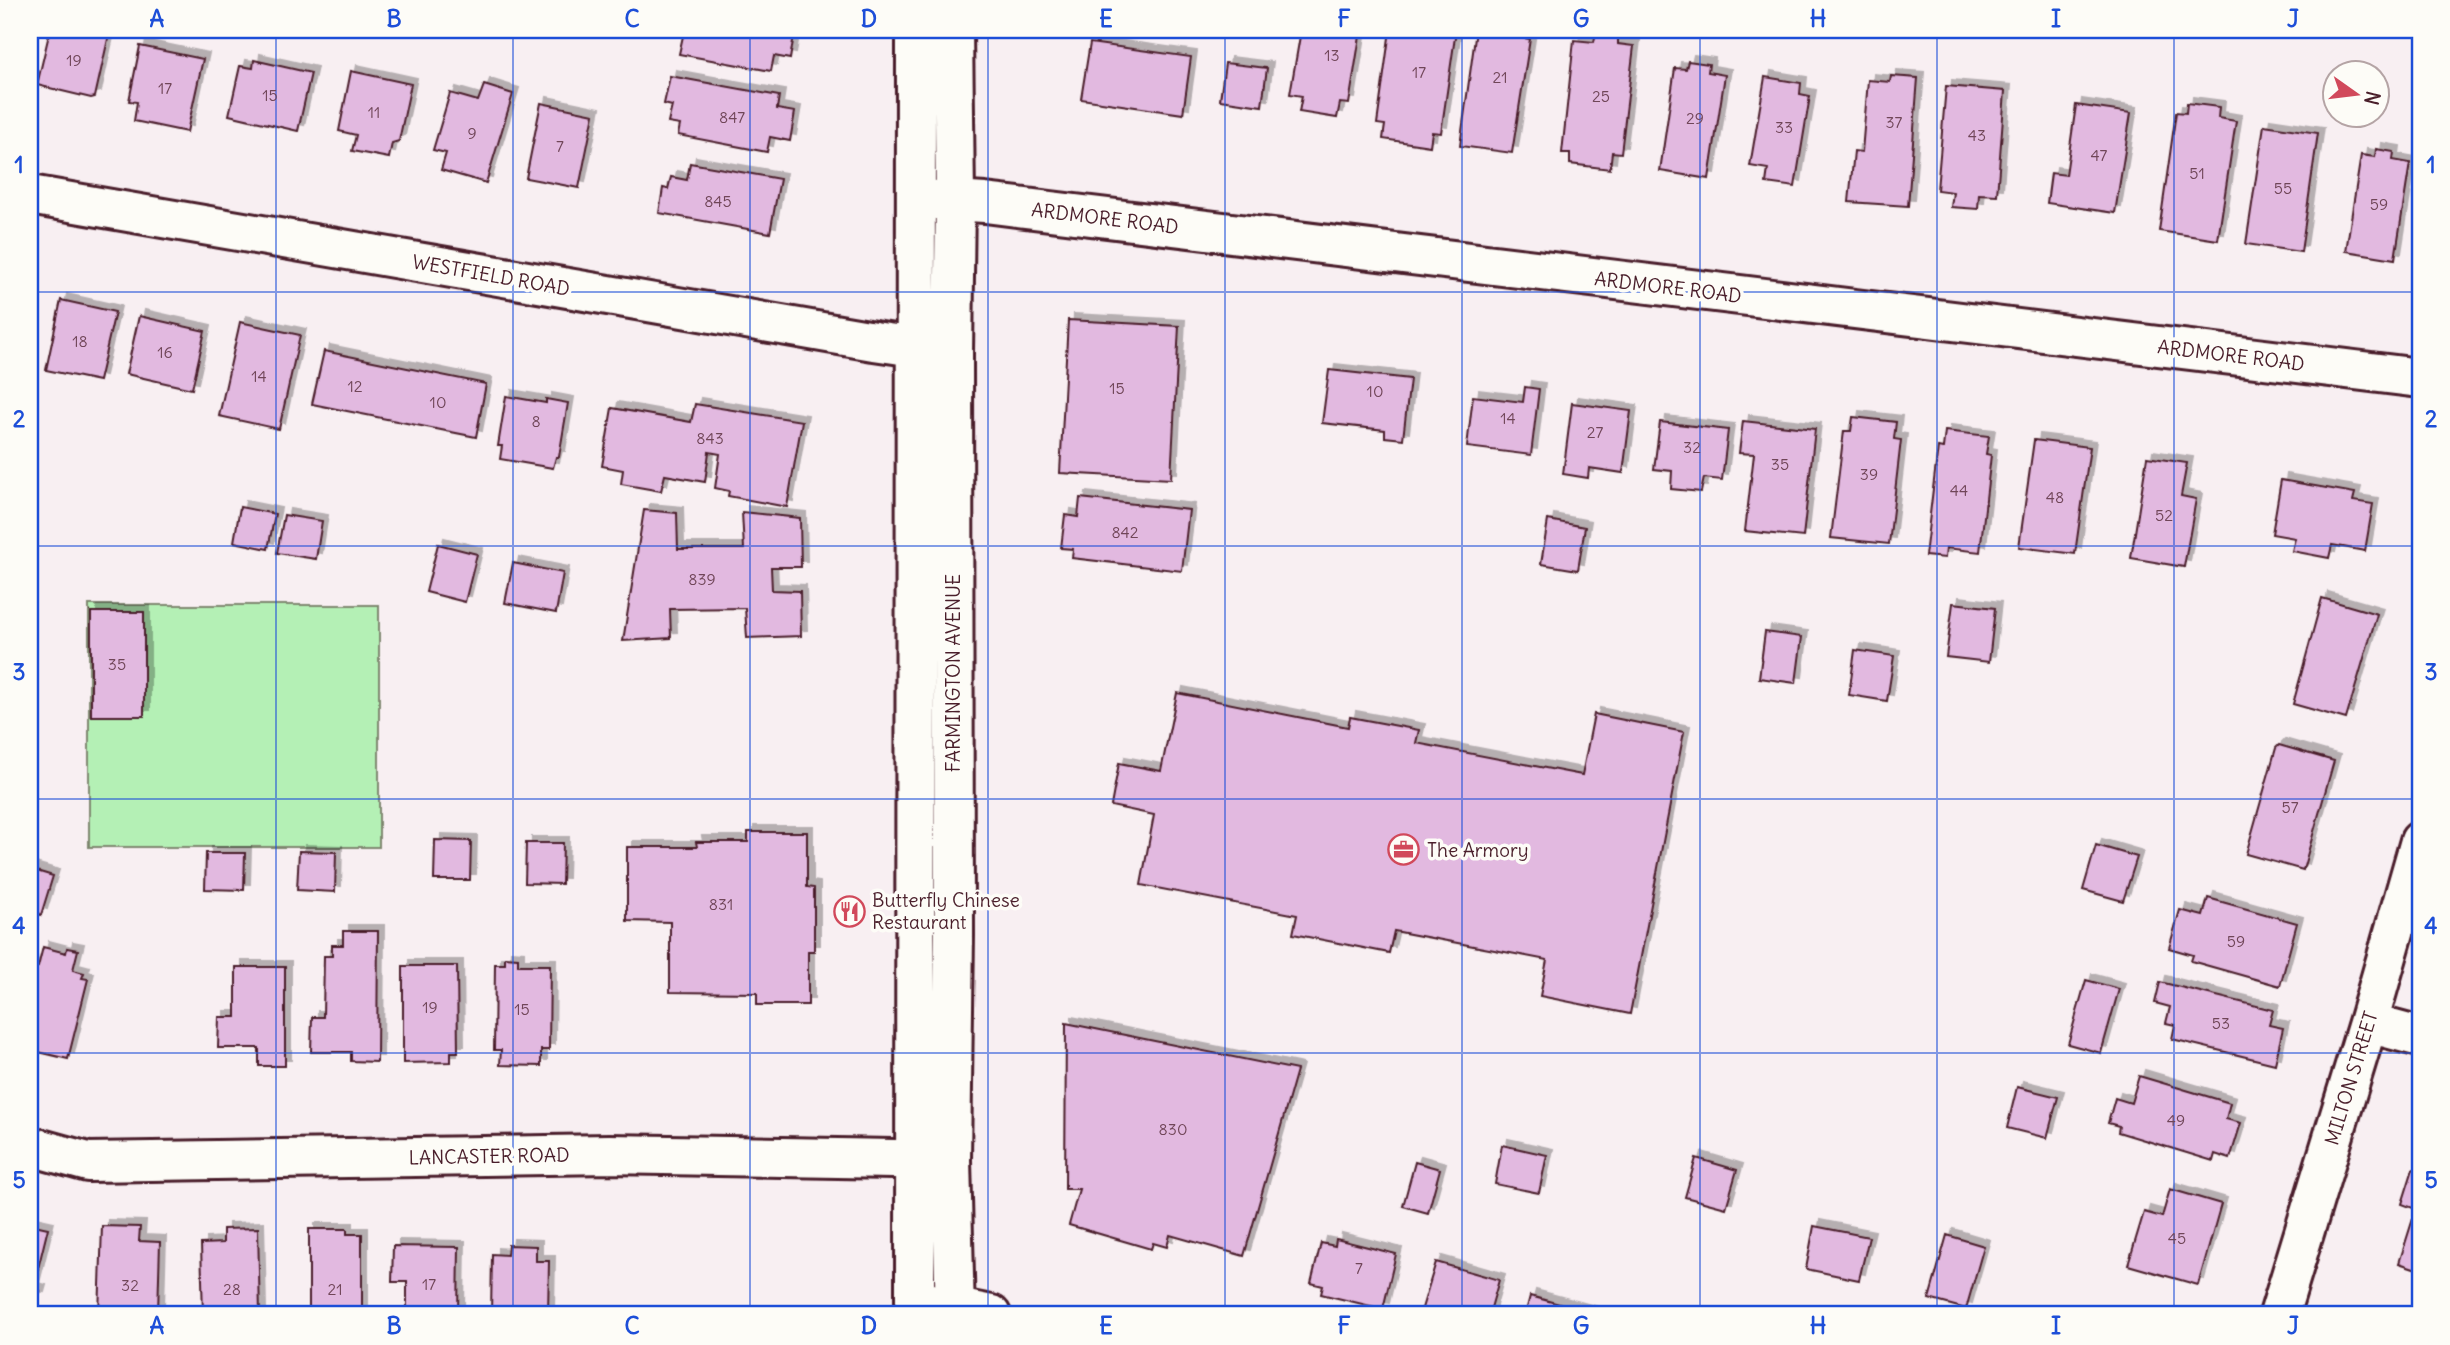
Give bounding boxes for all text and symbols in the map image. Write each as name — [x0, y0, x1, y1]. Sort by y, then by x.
text: A — [150, 4, 165, 33]
text: B — [386, 4, 402, 33]
text: C — [624, 4, 640, 33]
text: D — [861, 4, 877, 33]
text: E — [1099, 4, 1113, 33]
text: F — [1337, 4, 1351, 33]
text: G — [1573, 4, 1589, 33]
text: H — [1810, 4, 1826, 33]
text: I — [2051, 4, 2061, 33]
text: J — [2287, 4, 2299, 33]
house number: 13 — [1324, 45, 1340, 65]
house number: 19 — [66, 50, 82, 70]
north arrow — [2320, 60, 2390, 130]
house number: 17 — [1412, 62, 1426, 82]
house number: 21 — [1492, 67, 1508, 87]
house number: 17 — [158, 78, 172, 98]
house number: 15 — [262, 85, 278, 105]
house number: 25 — [1592, 86, 1610, 106]
text: N — [2359, 89, 2386, 107]
house number: 11 — [368, 102, 380, 122]
house number: 847 — [719, 107, 745, 127]
house number: 29 — [1686, 108, 1704, 128]
house number: 37 — [1886, 112, 1903, 132]
house number: 33 — [1775, 117, 1793, 137]
house number: 9 — [467, 123, 477, 143]
house number: 43 — [1968, 125, 1986, 145]
house number: 7 — [556, 136, 564, 156]
house number: 47 — [2091, 145, 2108, 165]
text: 1 — [14, 150, 24, 179]
text: 1 — [2426, 150, 2436, 179]
house number: 51 — [2189, 163, 2205, 183]
house number: 55 — [2274, 178, 2292, 198]
house number: 845 — [704, 191, 732, 211]
house number: 59 — [2370, 194, 2388, 214]
street label: ARDMORE ROAD — [1030, 197, 1180, 239]
street label: WESTFIELD ROAD — [410, 249, 572, 301]
street label: ARDMORE ROAD — [1593, 266, 1743, 308]
house number: 18 — [72, 331, 88, 351]
street label: ARDMORE ROAD — [2156, 334, 2306, 376]
house number: 16 — [157, 342, 173, 362]
house number: 14 — [251, 366, 267, 386]
house number: 12 — [347, 376, 363, 396]
house number: 15 — [1109, 378, 1125, 398]
house number: 10 — [1367, 381, 1383, 401]
house number: 10 — [430, 392, 446, 412]
text: 2 — [13, 404, 26, 433]
text: 2 — [2425, 404, 2438, 433]
house number: 14 — [1500, 408, 1516, 428]
house number: 8 — [531, 411, 541, 431]
house number: 27 — [1587, 422, 1603, 442]
house number: 843 — [696, 428, 724, 448]
house number: 32 — [1683, 437, 1701, 457]
house number: 35 — [1771, 454, 1789, 474]
house number: 39 — [1860, 464, 1878, 484]
house number: 44 — [1950, 480, 1968, 500]
house number: 48 — [2046, 487, 2064, 507]
house number: 52 — [2155, 505, 2173, 525]
house number: 842 — [1111, 522, 1139, 542]
house number: 839 — [688, 569, 716, 589]
street label: FARMINGTON AVENUE — [941, 574, 965, 772]
house number: 35 — [108, 654, 126, 674]
text: 3 — [12, 657, 26, 686]
text: 3 — [2424, 657, 2438, 686]
house number: 57 — [2281, 797, 2299, 817]
office icon: The Armory — [1387, 833, 1421, 867]
place label: The Armory — [1427, 838, 1529, 862]
place label: Butterfly Chinese Restaurant — [872, 888, 1020, 934]
house number: 831 — [709, 894, 733, 914]
restaurant icon: Butterfly Chinese Restaurant — [832, 894, 866, 928]
text: 4 — [12, 911, 26, 940]
text: 4 — [2424, 911, 2438, 940]
house number: 59 — [2227, 931, 2245, 951]
house number: 19 — [422, 997, 438, 1017]
house number: 15 — [514, 999, 530, 1019]
street label: MILTON STREET — [2319, 1008, 2383, 1148]
house number: 53 — [2212, 1013, 2230, 1033]
house number: 49 — [2167, 1110, 2185, 1130]
house number: 830 — [1159, 1119, 1187, 1139]
street label: LANCASTER ROAD — [408, 1143, 570, 1169]
text: 5 — [12, 1165, 26, 1194]
text: 5 — [2424, 1165, 2438, 1194]
house number: 45 — [2168, 1228, 2186, 1248]
house number: 7 — [1355, 1258, 1363, 1278]
house number: 17 — [422, 1274, 436, 1294]
house number: 32 — [121, 1275, 139, 1295]
house number: 28 — [223, 1279, 241, 1299]
house number: 21 — [327, 1279, 343, 1299]
text: A — [150, 1311, 165, 1340]
text: B — [386, 1311, 402, 1340]
text: C — [624, 1311, 640, 1340]
text: D — [861, 1311, 877, 1340]
text: E — [1099, 1311, 1113, 1340]
text: F — [1337, 1311, 1351, 1340]
text: G — [1573, 1311, 1589, 1340]
text: H — [1810, 1311, 1826, 1340]
text: I — [2051, 1311, 2061, 1340]
text: J — [2287, 1311, 2299, 1340]

